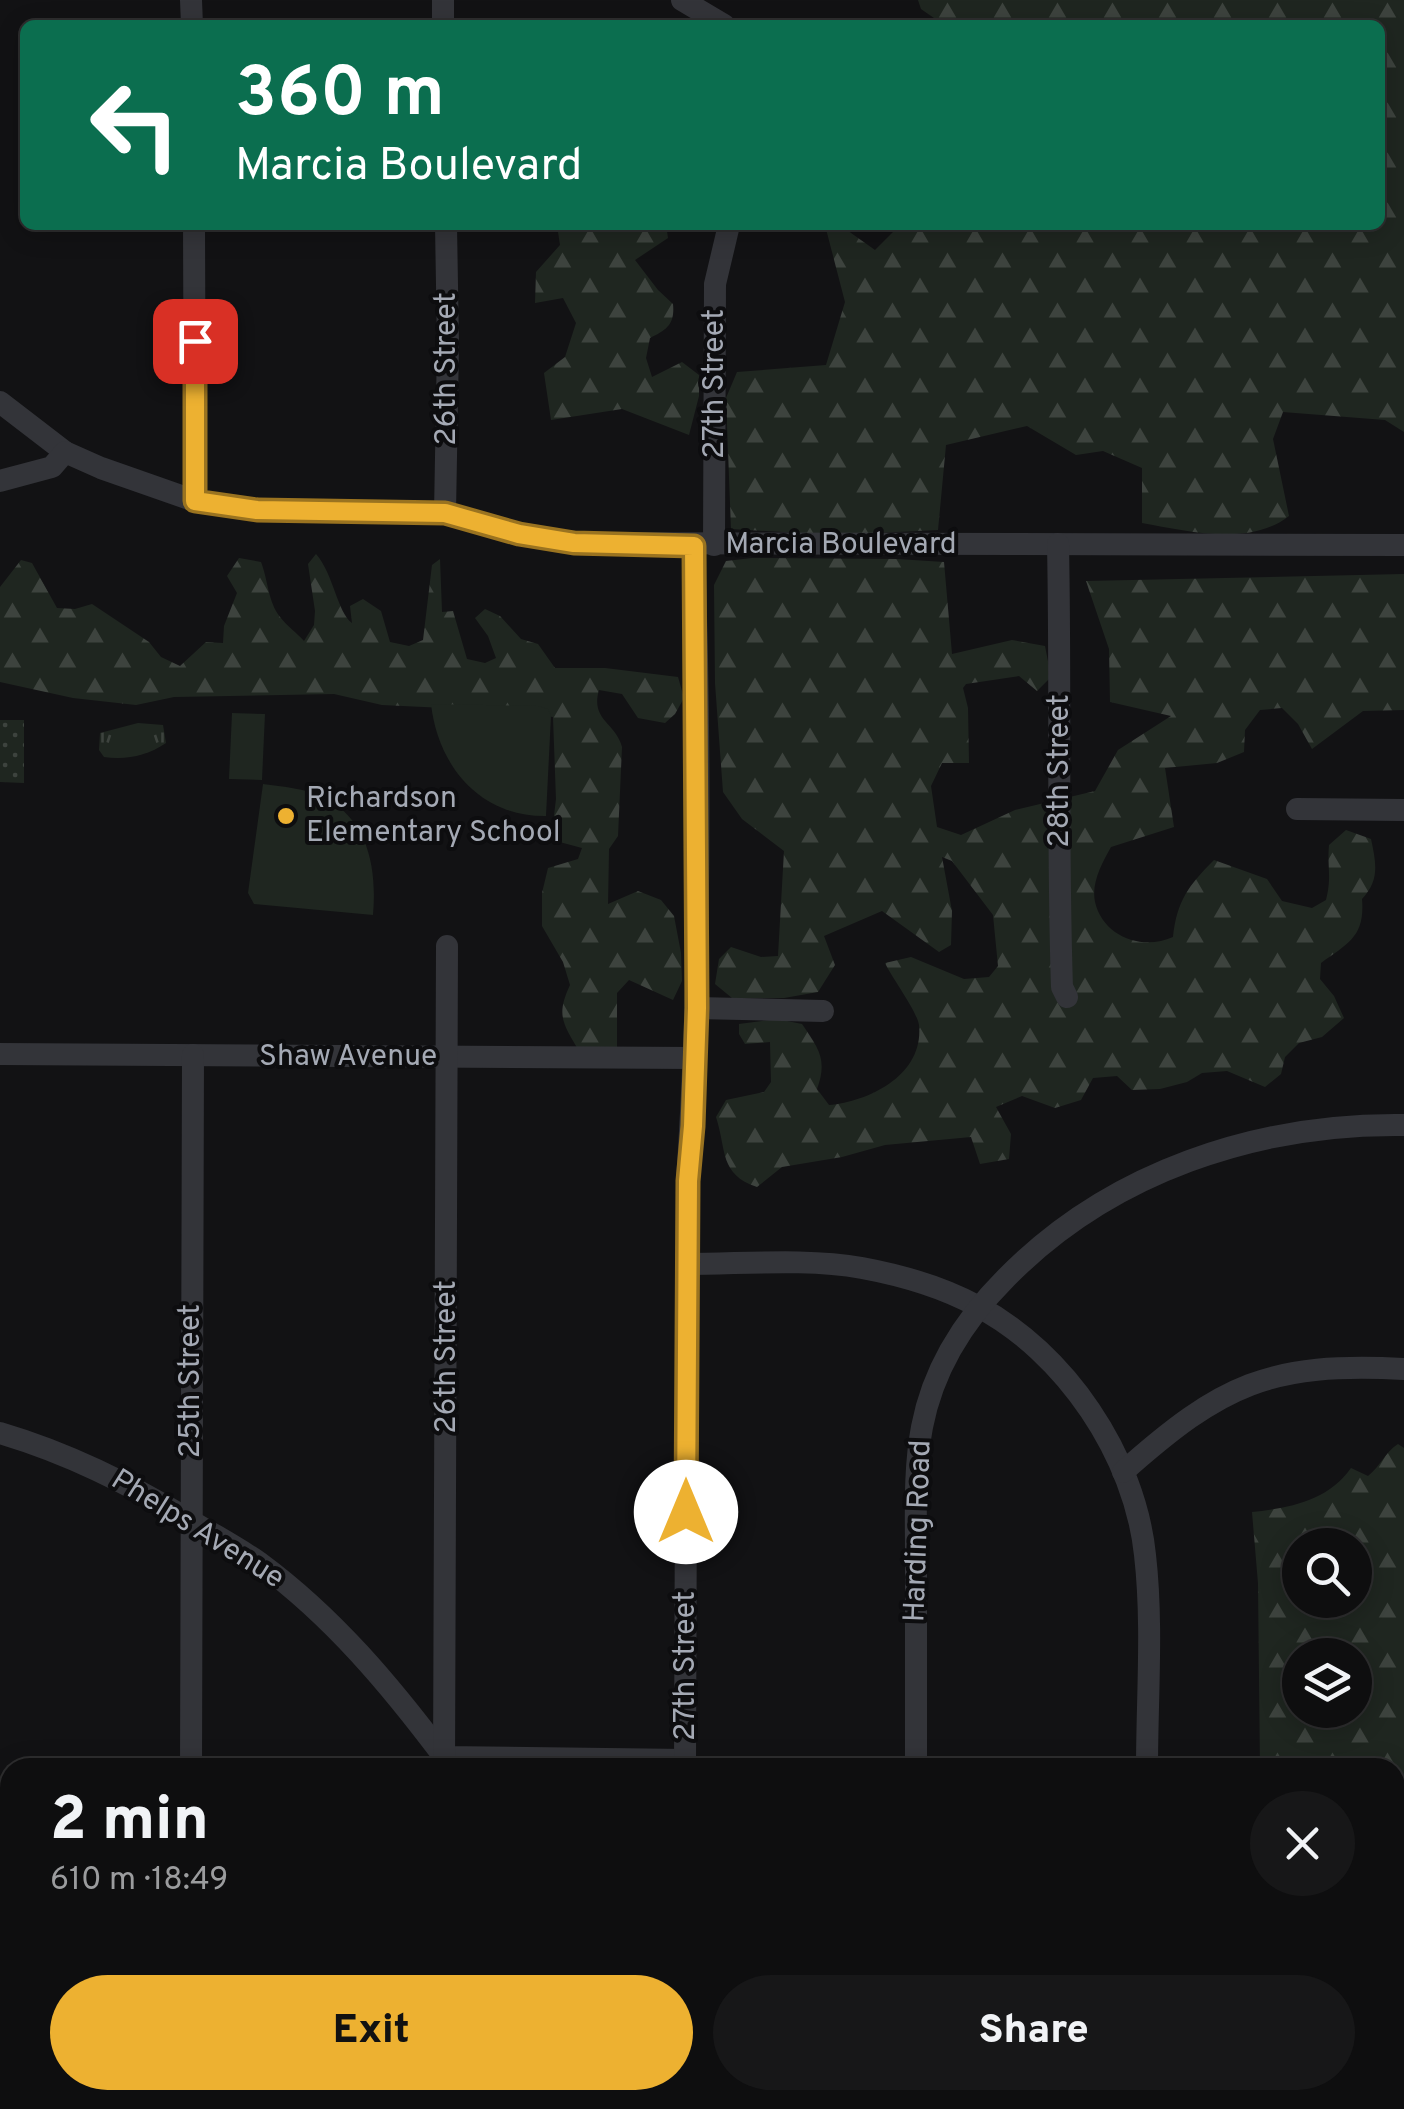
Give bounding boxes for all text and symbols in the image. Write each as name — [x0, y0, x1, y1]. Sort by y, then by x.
text: 360 m — [235, 52, 445, 141]
icon: left — [70, 60, 200, 190]
text: Marcia Boulevard — [235, 139, 582, 196]
street label: 26th Street — [429, 292, 466, 446]
pin — [153, 299, 238, 384]
street label: 27th Street — [697, 309, 734, 459]
icon: arrive — [168, 314, 223, 369]
street label: Marcia Boulevard — [725, 527, 957, 564]
street label: 28th Street — [1042, 694, 1079, 848]
place label: Richardson Elementary School — [306, 781, 561, 852]
marker: Richardson Elementary School — [275, 805, 297, 827]
street label: Shaw Avenue — [259, 1039, 437, 1076]
street label: 26th Street — [429, 1280, 466, 1434]
street label: 25th Street — [173, 1304, 210, 1458]
street label: Harding Road — [897, 1439, 941, 1623]
position arrow — [634, 1460, 738, 1564]
street label: Phelps Avenue — [104, 1462, 290, 1598]
map controls — [1282, 1528, 1372, 1728]
button: search — [1282, 1528, 1372, 1618]
street label: 27th Street — [668, 1591, 705, 1741]
button: layers — [1282, 1638, 1372, 1728]
text: 2 min — [50, 1785, 209, 1861]
button: close — [1250, 1791, 1355, 1896]
text: 610 m · 18:49 — [50, 1861, 228, 1901]
button: Exit — [50, 1975, 693, 2090]
button: Share — [713, 1975, 1355, 2090]

